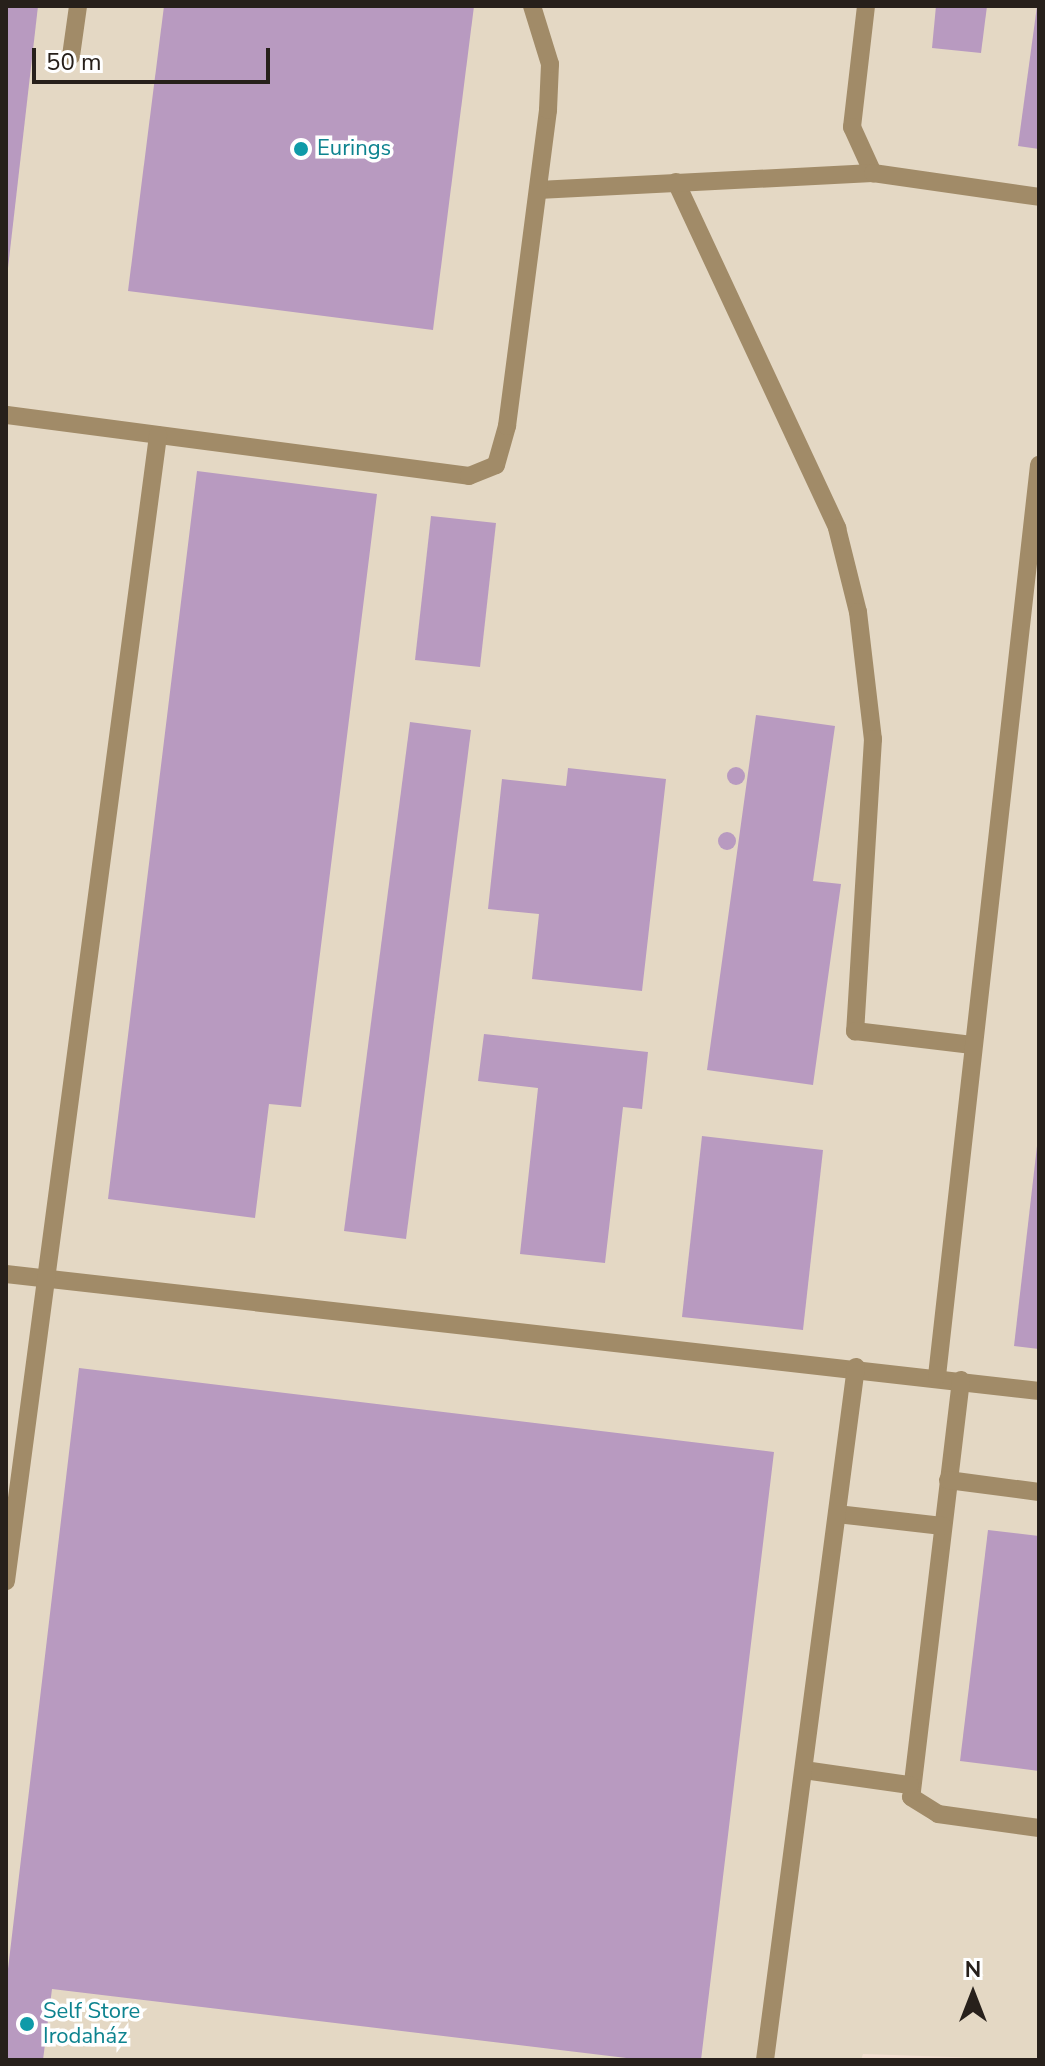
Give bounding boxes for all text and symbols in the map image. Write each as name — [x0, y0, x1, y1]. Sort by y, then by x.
scale bar — [36, 32, 274, 82]
text: 50 m — [46, 46, 102, 78]
place label: Eurings — [317, 136, 391, 162]
marker: Eurings — [292, 140, 310, 158]
north arrow — [933, 1954, 1013, 2034]
text: N — [965, 1955, 981, 1985]
place label: Self Store Irodaház — [43, 1998, 140, 2050]
marker: Self Store Irodaház — [18, 2015, 36, 2033]

